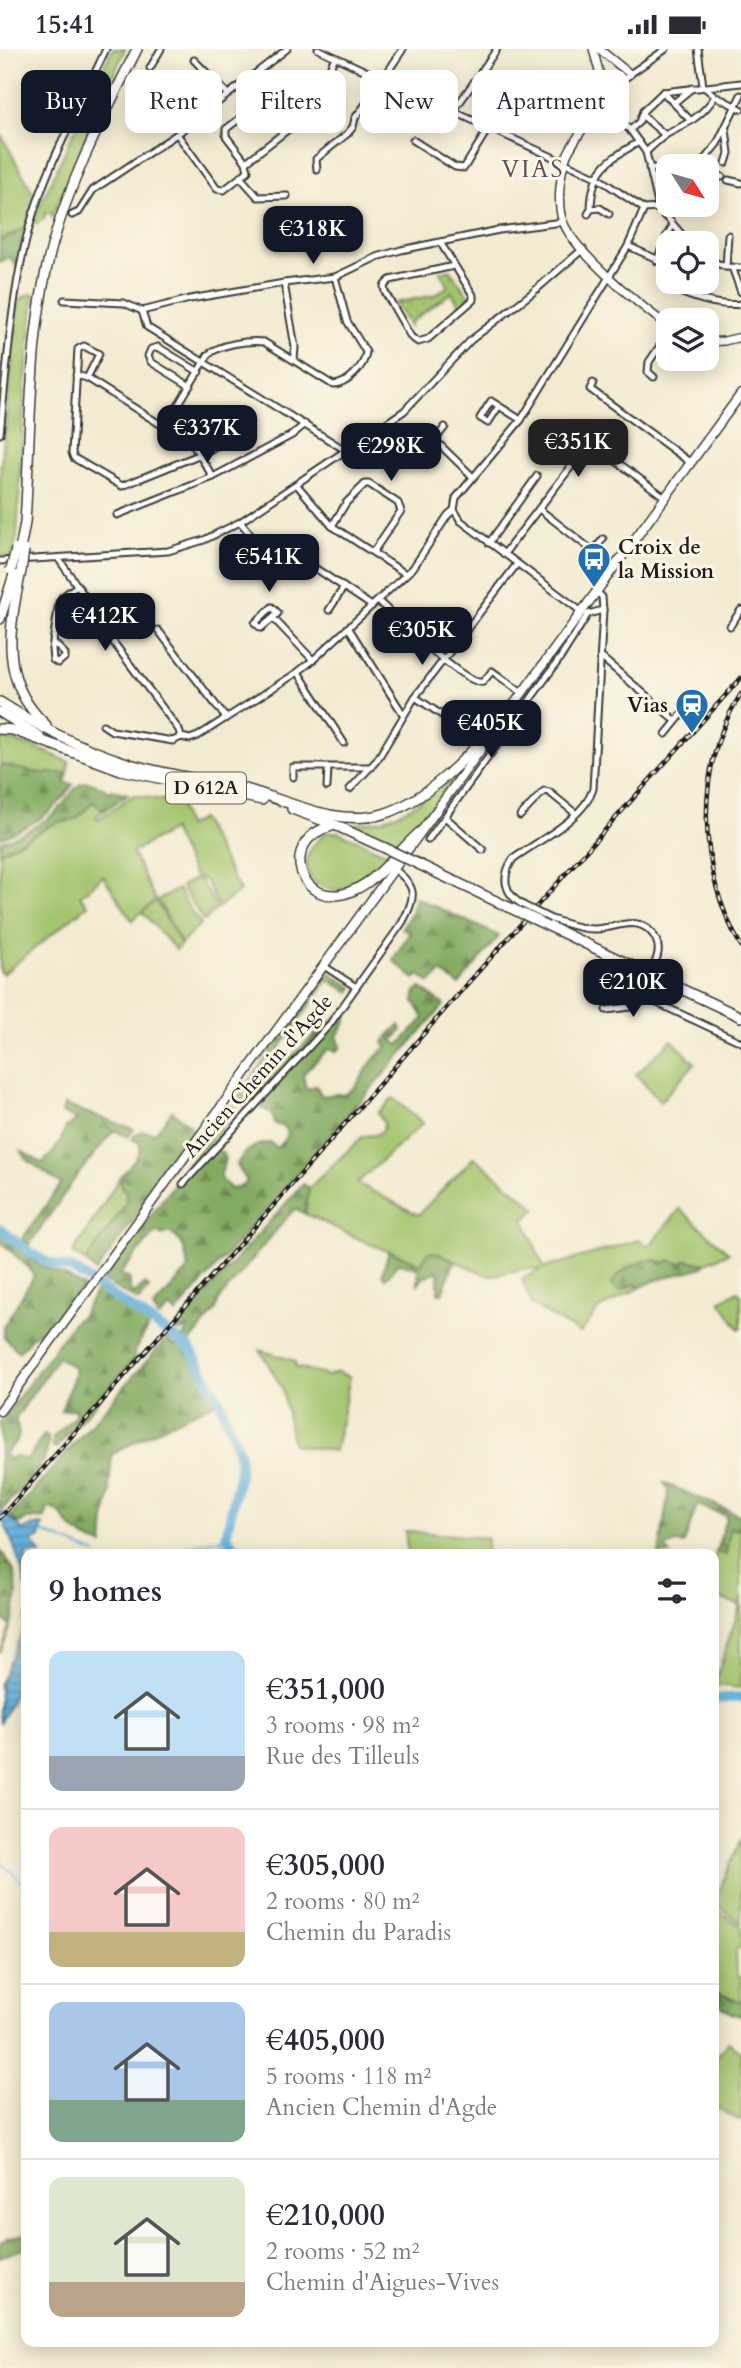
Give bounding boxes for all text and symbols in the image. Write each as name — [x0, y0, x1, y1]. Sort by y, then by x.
text: 15:41 — [35, 7, 96, 42]
chip: Buy — [21, 70, 111, 133]
chip: Rent — [125, 70, 222, 133]
chip: Filters — [236, 70, 346, 133]
chip: New — [360, 70, 458, 133]
chip: Apartment — [472, 70, 629, 133]
district label: VIAS — [502, 153, 564, 186]
north arrow — [656, 154, 719, 217]
map controls — [656, 154, 719, 371]
pin: €318K — [264, 207, 362, 266]
text: €318K — [279, 213, 347, 244]
button: locate — [656, 231, 719, 294]
button: layers — [656, 308, 719, 371]
pin: €337K — [158, 405, 256, 465]
text: €337K — [173, 412, 241, 443]
pin: €351K — [529, 419, 627, 479]
pin: €298K — [342, 423, 440, 483]
text: €351K — [544, 426, 612, 457]
text: €298K — [357, 430, 425, 461]
place label: Croix de la Mission — [618, 533, 715, 586]
pin: €541K — [220, 535, 318, 594]
bus stop icon: Croix de la Mission — [575, 540, 613, 589]
text: €541K — [235, 541, 303, 572]
pin: €412K — [56, 593, 154, 653]
text: €412K — [71, 600, 139, 631]
pin: €305K — [373, 607, 471, 667]
text: €305K — [388, 614, 456, 645]
station icon: Vias — [673, 686, 711, 735]
place label: Vias — [627, 691, 668, 720]
pin: €405K — [442, 701, 540, 760]
text: €405K — [457, 707, 525, 738]
road number: D 612A — [166, 773, 246, 803]
pin: €210K — [584, 960, 682, 1019]
text: €210K — [599, 966, 667, 997]
street label: Ancien Chemin d'Agde — [177, 988, 339, 1164]
text: 9 homes — [49, 1571, 162, 1612]
icon: filters — [653, 1572, 691, 1610]
text: €351,000 — [266, 1669, 385, 1710]
icon: home — [105, 1679, 189, 1763]
text: 3 rooms · 98 m² — [266, 1710, 419, 1741]
text: Rue des Tilleuls — [266, 1741, 419, 1772]
text: €305,000 — [266, 1845, 385, 1886]
icon: home — [105, 1855, 189, 1939]
text: 2 rooms · 80 m² — [266, 1886, 419, 1917]
text: Chemin du Paradis — [266, 1917, 451, 1948]
text: €405,000 — [266, 2020, 385, 2061]
icon: home — [105, 2030, 189, 2114]
text: 5 rooms · 118 m² — [266, 2061, 431, 2092]
text: Ancien Chemin d'Agde — [266, 2092, 497, 2123]
text: €210,000 — [266, 2195, 385, 2236]
icon: home — [105, 2205, 189, 2289]
text: 2 rooms · 52 m² — [266, 2236, 419, 2267]
text: Chemin d'Aigues-Vives — [266, 2267, 499, 2298]

